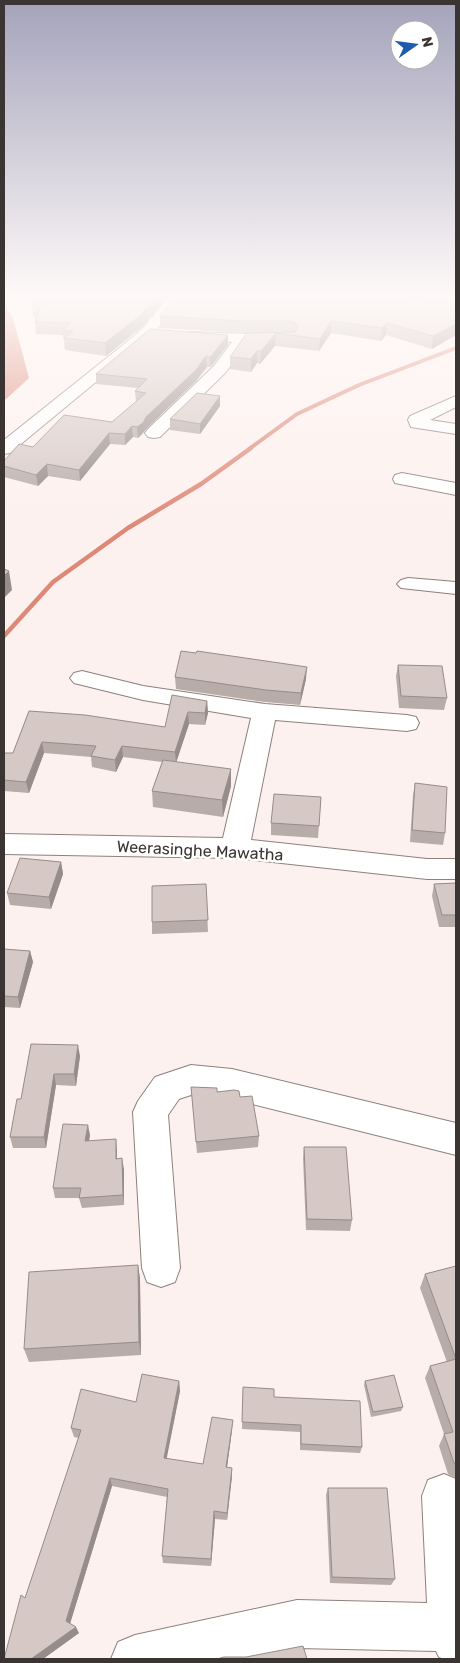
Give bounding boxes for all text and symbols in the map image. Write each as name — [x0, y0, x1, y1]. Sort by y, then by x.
north arrow — [390, 20, 440, 70]
text: N — [418, 35, 437, 49]
street label: Weerasinghe Mawatha — [116, 837, 284, 864]

